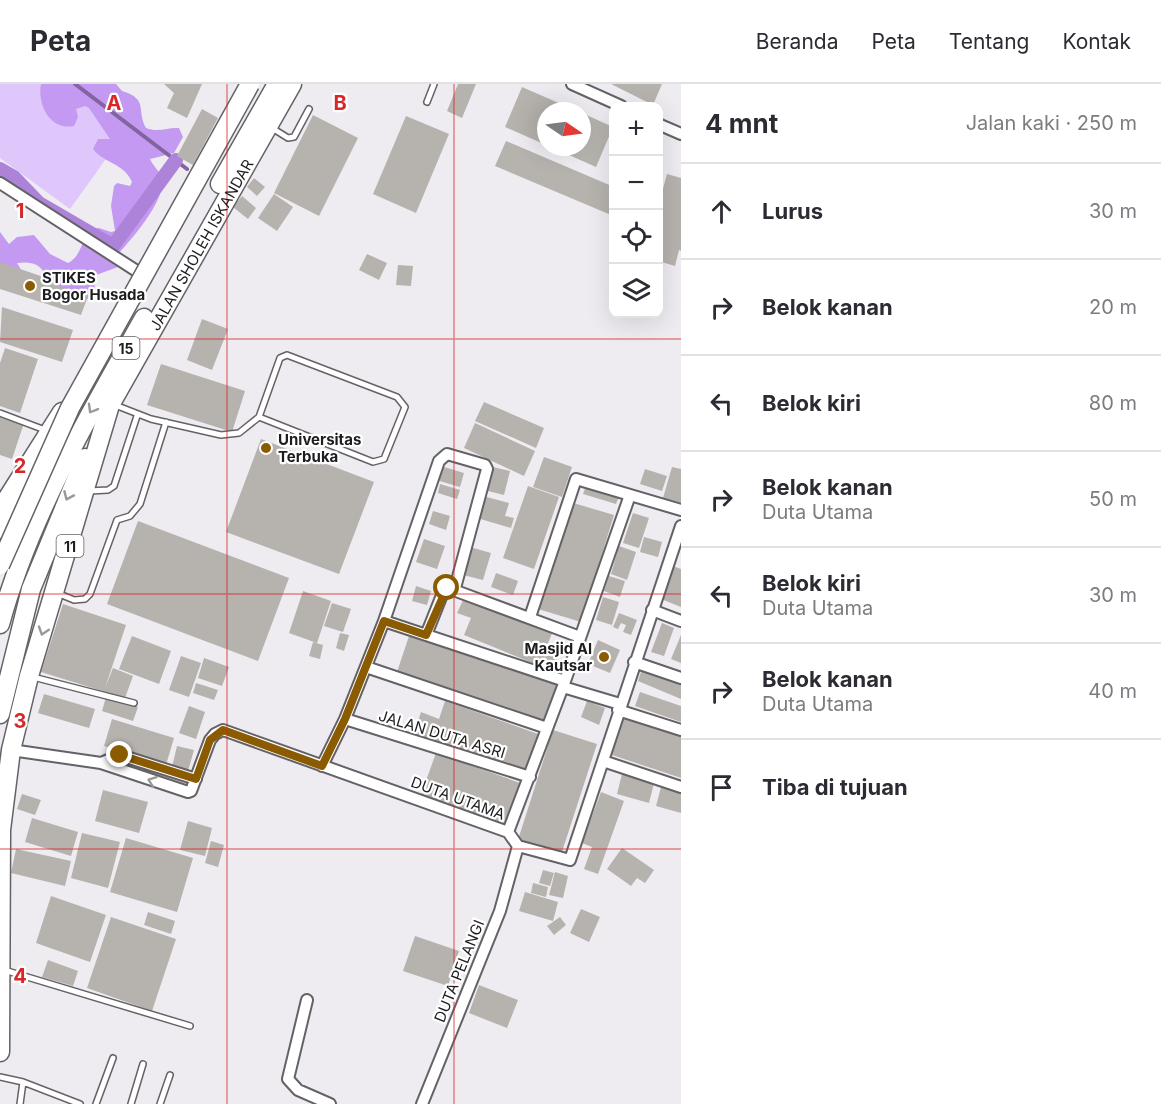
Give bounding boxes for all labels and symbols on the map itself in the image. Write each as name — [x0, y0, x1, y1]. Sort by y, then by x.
text: A — [107, 91, 122, 115]
text: B — [333, 91, 347, 115]
north arrow — [537, 102, 591, 156]
street label: JALAN SHOLEH ISKANDAR — [145, 155, 257, 334]
text: 1 — [16, 199, 24, 223]
place label: STIKES Bogor Husada — [42, 268, 145, 304]
marker: STIKES Bogor Husada — [23, 279, 37, 293]
road number: 15 — [112, 337, 140, 359]
one-way arrow — [88, 402, 99, 413]
place label: Universitas Terbuka — [278, 430, 361, 466]
marker: Universitas Terbuka — [259, 441, 273, 455]
text: 2 — [14, 454, 26, 478]
one-way arrow — [63, 490, 75, 501]
road number: 11 — [56, 535, 84, 557]
route start — [433, 574, 459, 600]
one-way arrow — [38, 625, 51, 636]
place label: Masjid Al Kautsar — [525, 639, 592, 675]
marker: Masjid Al Kautsar — [597, 650, 611, 664]
street label: JALAN DUTA ASRI — [376, 706, 508, 762]
text: 3 — [14, 709, 26, 733]
route end — [106, 741, 132, 767]
street label: DUTA UTAMA — [408, 772, 508, 824]
one-way arrow — [147, 776, 158, 789]
street label: DUTA PELANGI — [430, 917, 488, 1025]
text: 4 — [13, 964, 27, 988]

